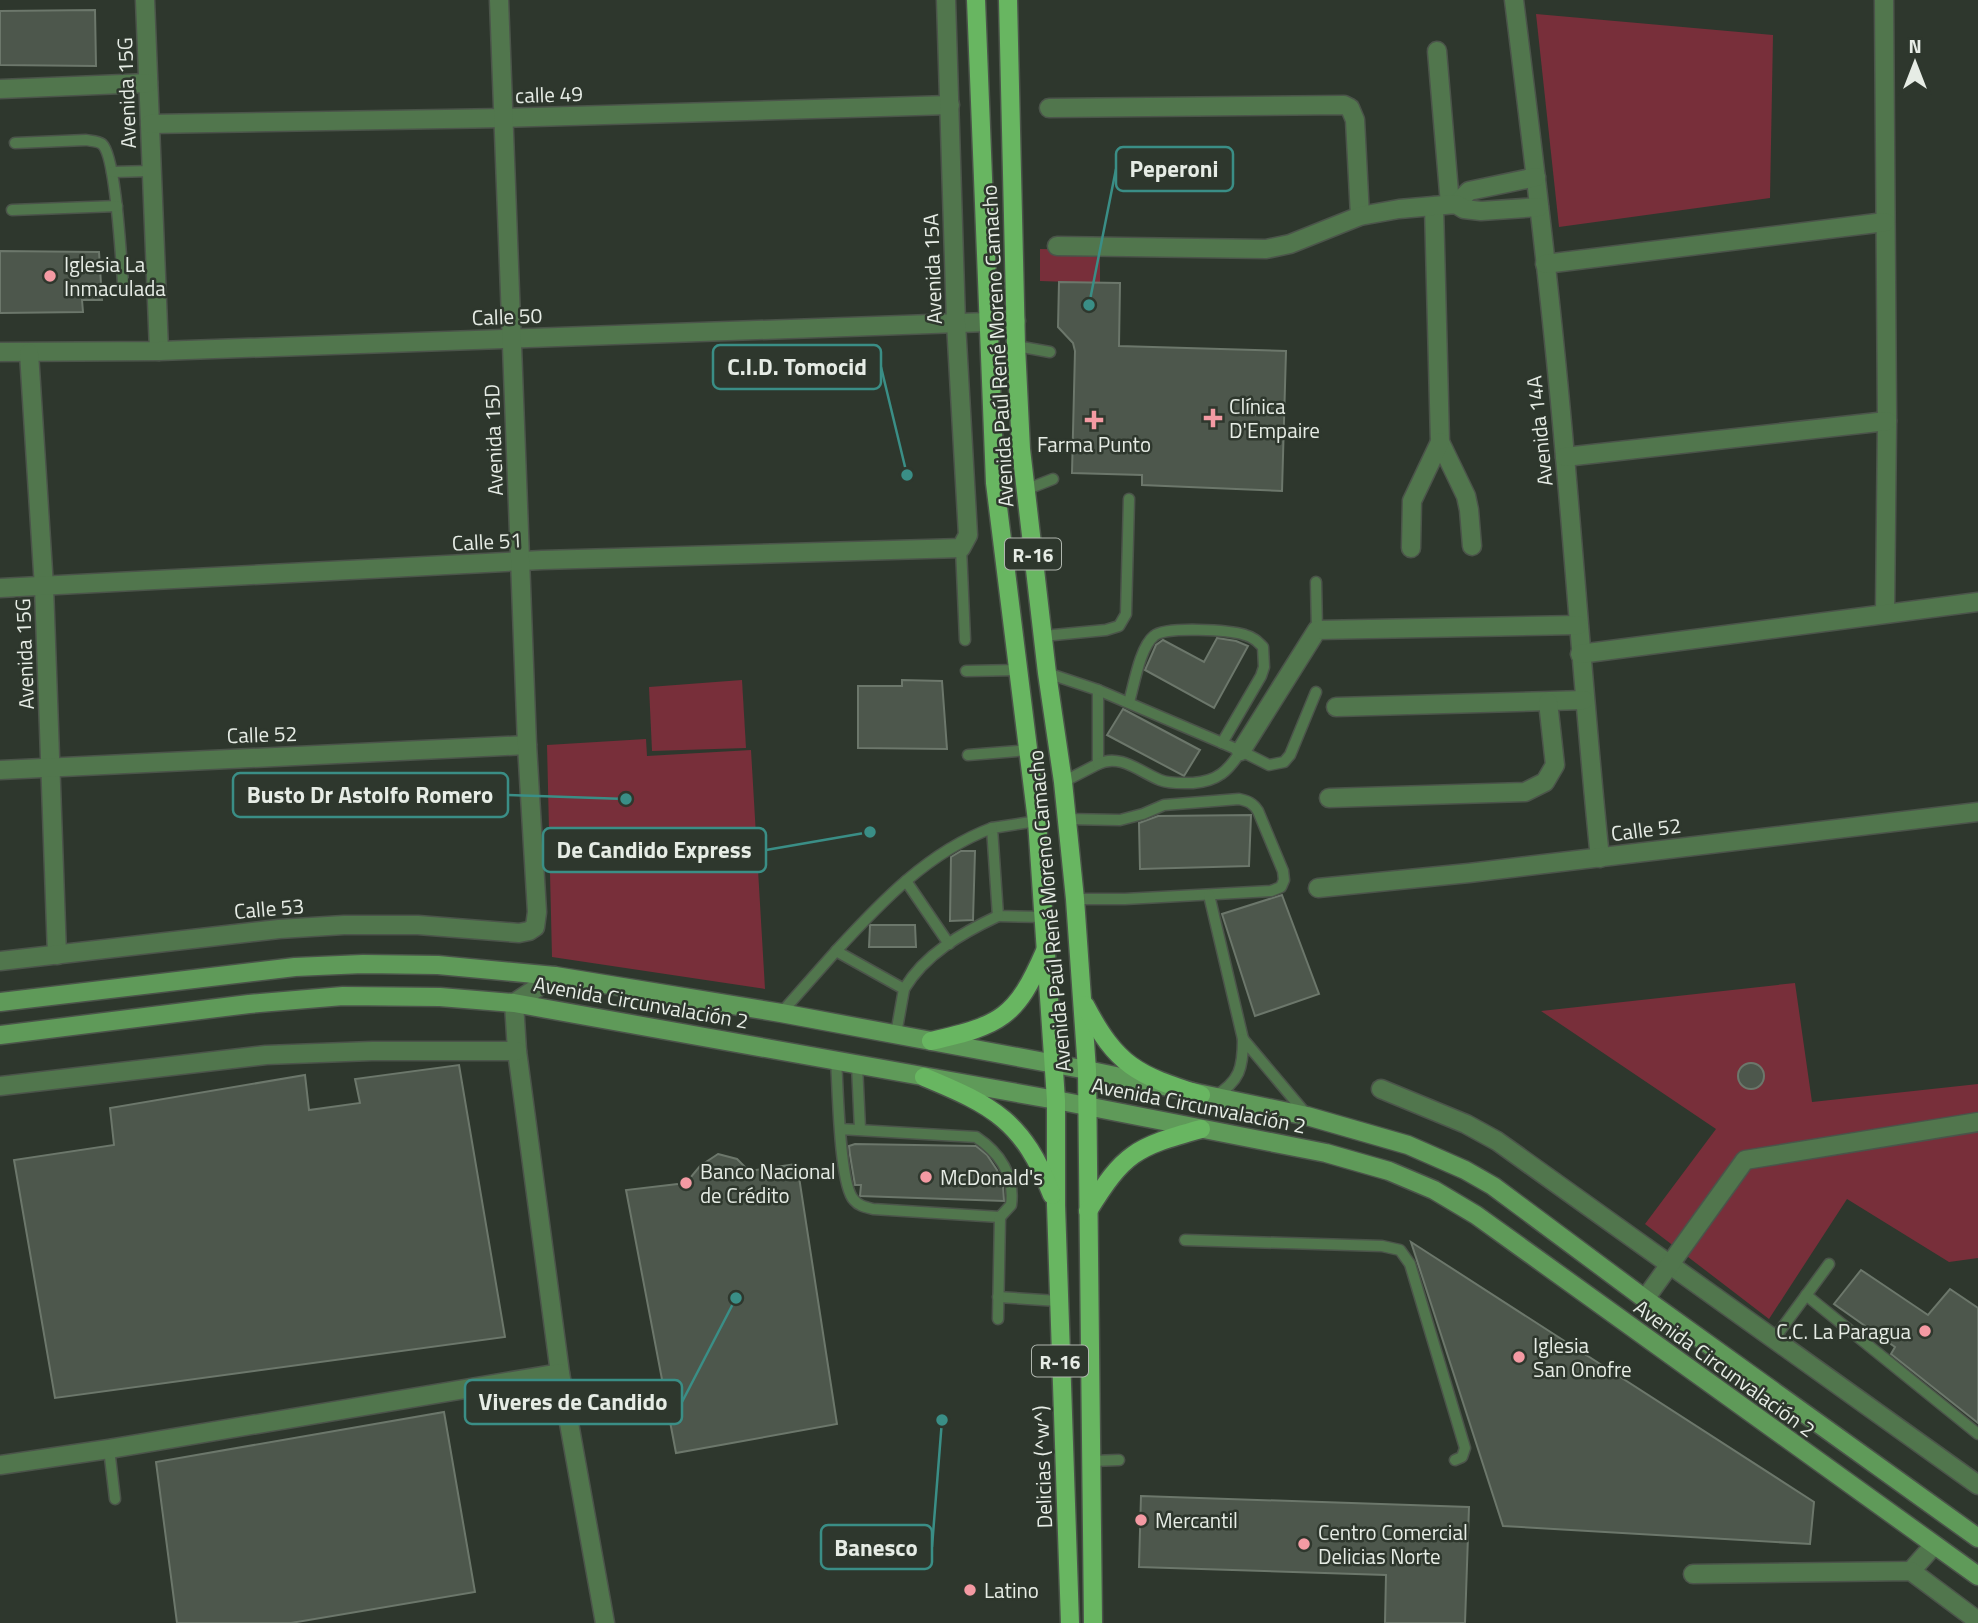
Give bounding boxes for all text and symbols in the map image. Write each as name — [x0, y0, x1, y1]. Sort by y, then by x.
north arrow — [1880, 28, 1950, 98]
text: N — [1908, 31, 1922, 60]
street label: Avenida 15G — [108, 37, 144, 149]
street label: calle 49 — [514, 77, 584, 111]
callout: Peperoni — [1116, 147, 1233, 191]
text: Peperoni — [1130, 151, 1218, 186]
street label: Avenida Paúl René Moreno Camacho — [973, 184, 1021, 508]
street label: Avenida 15A — [914, 213, 950, 325]
place label: Iglesia La Inmaculada — [64, 248, 166, 304]
marker: Iglesia La Inmaculada — [42, 268, 58, 284]
street label: Calle 50 — [471, 299, 543, 333]
callout: C.I.D. Tomocid — [713, 345, 881, 389]
text: C.I.D. Tomocid — [727, 349, 867, 384]
street label: Avenida 14A — [1517, 374, 1561, 488]
street label: Avenida 15D — [475, 384, 511, 496]
place label: Clínica D'Empaire — [1229, 390, 1320, 446]
marker: Clínica D'Empaire — [1203, 408, 1223, 428]
marker: Farma Punto — [1086, 412, 1102, 428]
place label: Farma Punto — [1037, 428, 1151, 460]
street label: Calle 51 — [451, 523, 523, 559]
road number: R-16 — [1005, 538, 1061, 569]
street label: Avenida 15G — [6, 598, 42, 710]
street label: Calle 52 — [226, 717, 298, 751]
street label: Avenida Paúl René Moreno Camacho — [1019, 749, 1079, 1073]
callout: Busto Dr Astolfo Romero — [233, 773, 508, 817]
text: Busto Dr Astolfo Romero — [247, 777, 493, 812]
street label: Calle 52 — [1609, 809, 1683, 849]
callout: De Candido Express — [543, 828, 766, 872]
text: De Candido Express — [556, 832, 752, 867]
street label: Calle 53 — [233, 889, 305, 927]
street label: Avenida Circunvalación 2 — [531, 967, 751, 1037]
street label: Avenida Circunvalación 2 — [1089, 1069, 1309, 1141]
place label: Banco Nacional de Crédito — [700, 1155, 836, 1211]
place label: McDonald's — [940, 1161, 1043, 1193]
marker: McDonald's — [918, 1169, 934, 1185]
marker: Banco Nacional de Crédito — [678, 1175, 694, 1191]
street label: Avenida Circunvalación 2 — [1628, 1291, 1822, 1445]
place label: C.C. La Paragua — [1776, 1315, 1911, 1347]
marker: C.C. La Paragua — [1917, 1323, 1933, 1339]
place label: Iglesia San Onofre — [1533, 1329, 1632, 1385]
road number: R-16 — [1032, 1345, 1088, 1376]
marker: Iglesia San Onofre — [1511, 1349, 1527, 1365]
callout: Viveres de Candido — [465, 1380, 682, 1424]
text: Viveres de Candido — [479, 1384, 667, 1419]
street label: Delicias (^w^) — [1024, 1405, 1060, 1529]
place label: Mercantil — [1155, 1504, 1238, 1536]
marker: Mercantil — [1133, 1512, 1149, 1528]
place label: Centro Comercial Delicias Norte — [1318, 1516, 1468, 1572]
callout: Banesco — [821, 1525, 932, 1569]
text: Banesco — [834, 1530, 918, 1565]
marker: Centro Comercial Delicias Norte — [1296, 1536, 1312, 1552]
place label: Latino — [984, 1574, 1039, 1606]
marker: Latino — [962, 1582, 978, 1598]

